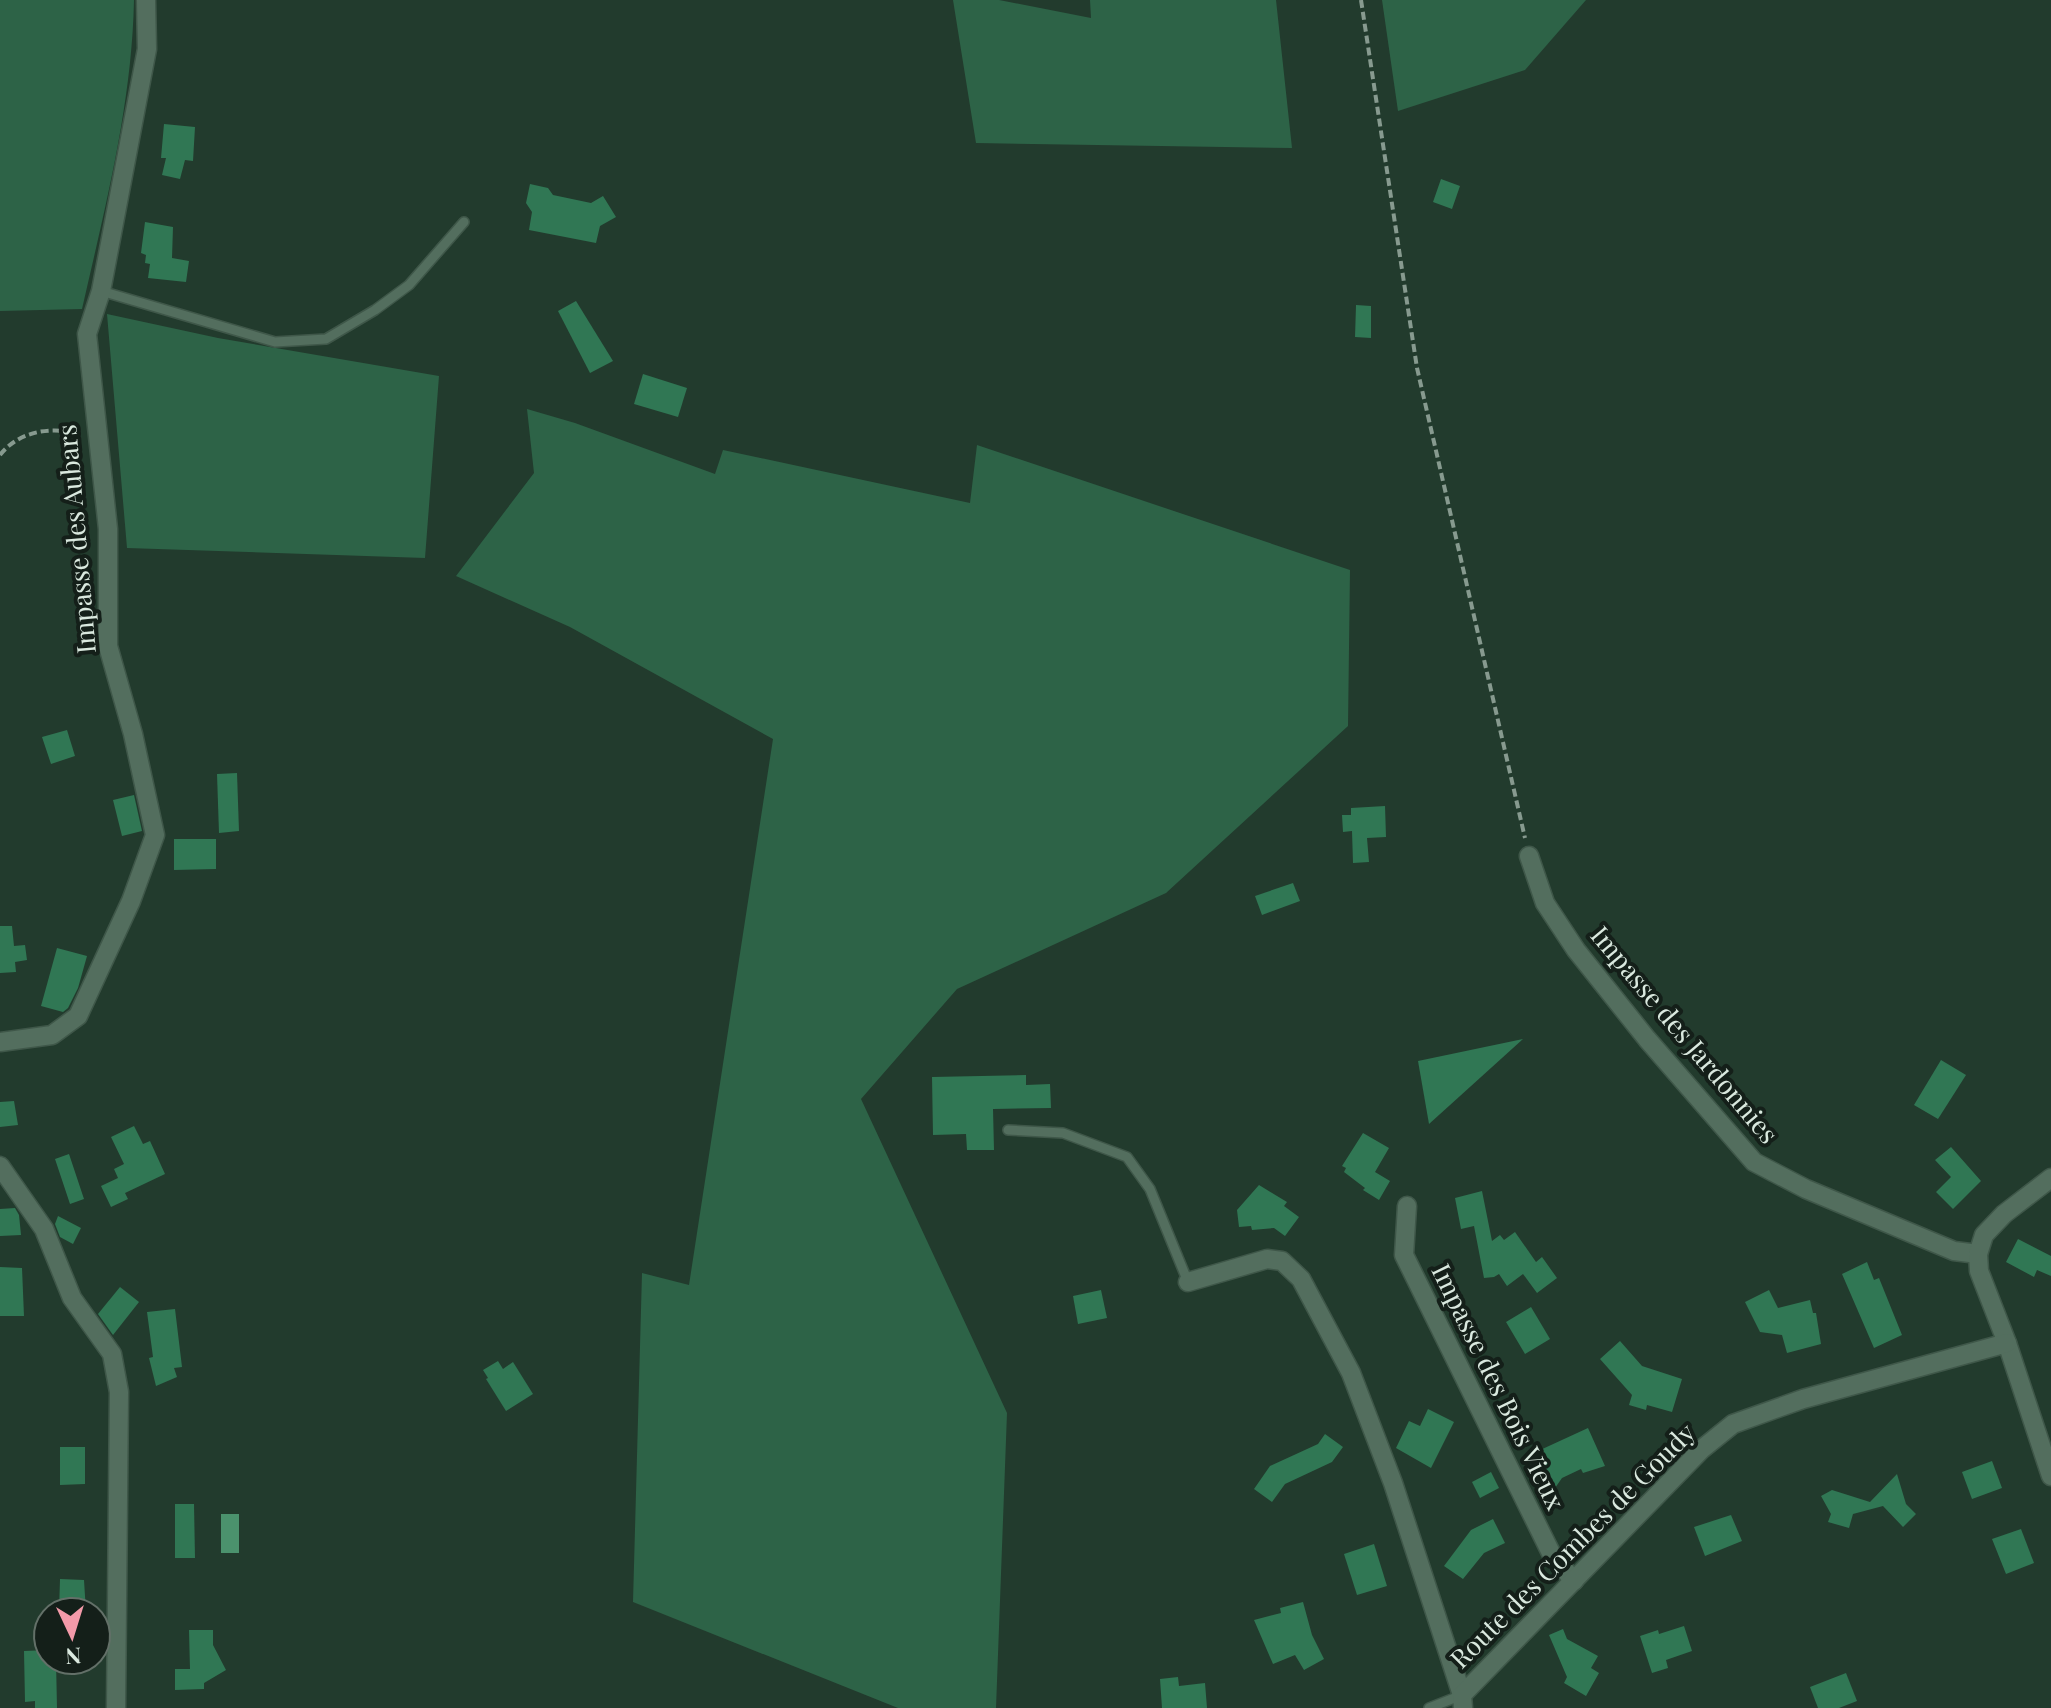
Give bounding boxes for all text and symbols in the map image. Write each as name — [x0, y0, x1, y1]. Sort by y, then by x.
street label: Impasse des Aubars — [48, 423, 103, 655]
street label: Impasse des Jardonnies — [1584, 918, 1787, 1150]
street label: Impasse des Bois Vieux — [1425, 1258, 1574, 1516]
street label: Route des Combes de Goudy — [1442, 1415, 1702, 1675]
north arrow — [32, 1596, 112, 1676]
text: N — [64, 1641, 82, 1672]

